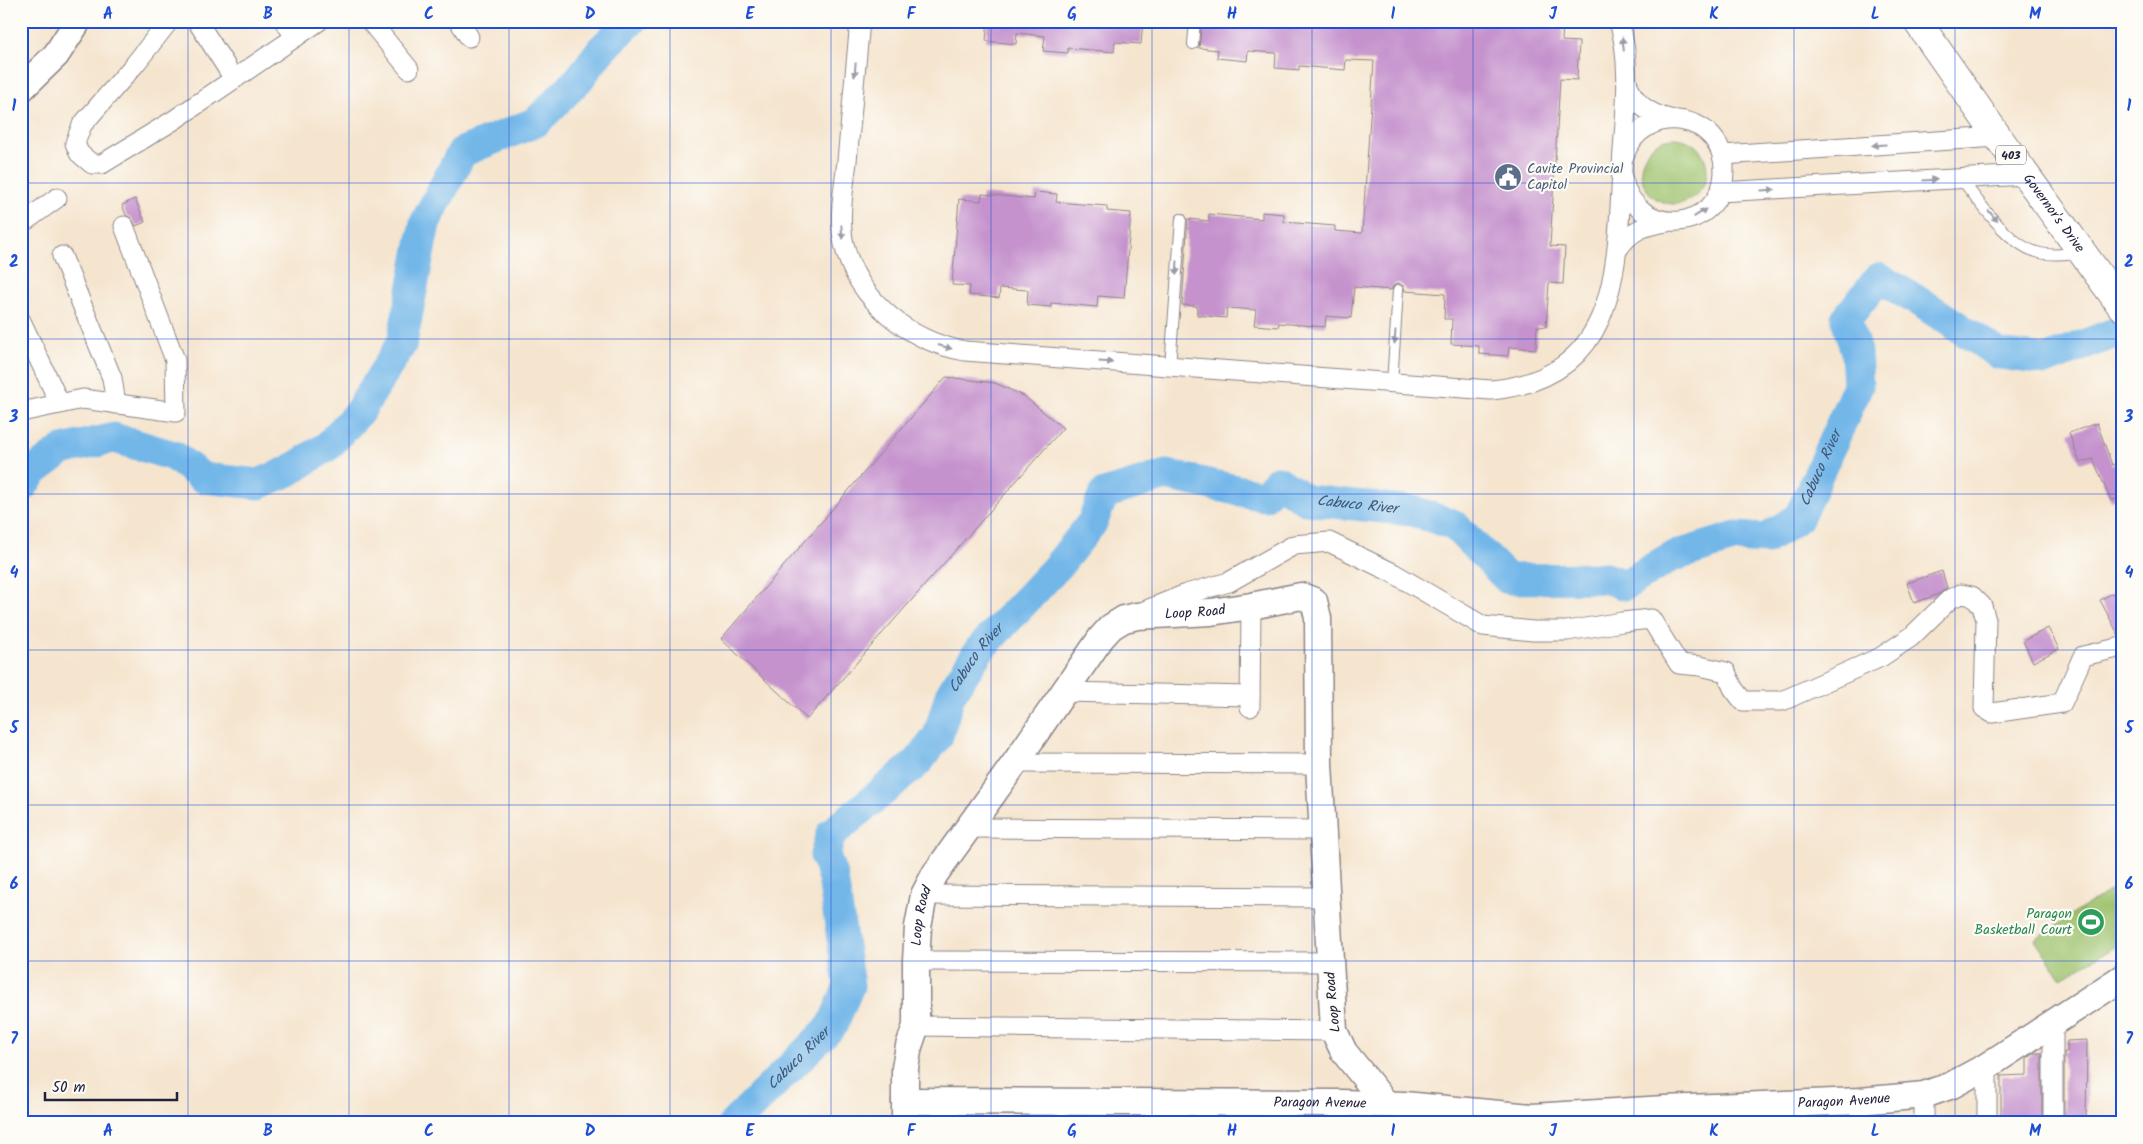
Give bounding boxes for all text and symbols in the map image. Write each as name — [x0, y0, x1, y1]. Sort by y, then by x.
text: A — [103, 2, 113, 27]
text: B — [263, 2, 273, 27]
text: C — [424, 2, 434, 27]
text: D — [585, 2, 596, 27]
text: E — [746, 2, 756, 27]
text: F — [907, 2, 917, 27]
text: G — [1067, 2, 1077, 27]
text: H — [1227, 2, 1237, 27]
text: I — [1391, 2, 1396, 27]
text: J — [1549, 2, 1558, 27]
text: K — [1709, 2, 1719, 27]
text: L — [1871, 2, 1879, 27]
text: M — [2029, 2, 2042, 27]
one-way arrow — [1619, 35, 1627, 51]
one-way arrow — [851, 62, 859, 78]
text: 1 — [12, 94, 17, 119]
text: 1 — [2127, 94, 2132, 119]
one-way arrow — [1871, 141, 1887, 149]
road number: 403 — [1996, 146, 2026, 164]
place label: Cavite Provincial Capitol — [1527, 158, 1624, 196]
public building icon: Cavite Provincial Capitol — [1493, 162, 1523, 192]
street label: Governor's Drive — [2017, 169, 2090, 258]
one-way arrow — [1922, 176, 1938, 184]
one-way arrow — [1760, 185, 1776, 193]
one-way arrow — [1693, 208, 1707, 218]
one-way arrow — [1987, 209, 1998, 222]
one-way arrow — [839, 224, 847, 240]
text: 2 — [9, 250, 19, 275]
text: 2 — [2124, 250, 2134, 275]
one-way arrow — [1173, 260, 1181, 276]
one-way arrow — [1391, 329, 1399, 345]
one-way arrow — [937, 343, 952, 351]
one-way arrow — [1098, 358, 1114, 366]
text: 3 — [9, 405, 19, 430]
text: 3 — [2124, 405, 2134, 430]
water label: Cabuco River — [1793, 424, 1850, 510]
water label: Cabuco River — [1316, 489, 1402, 522]
text: 4 — [10, 561, 19, 586]
text: 4 — [2125, 561, 2134, 586]
street label: Loop Road — [1164, 599, 1228, 625]
water label: Cabuco River — [942, 616, 1012, 698]
text: 5 — [9, 716, 20, 741]
text: 5 — [2124, 716, 2135, 741]
text: 6 — [10, 872, 19, 897]
text: 6 — [2125, 872, 2134, 897]
street label: Loop Road — [906, 881, 938, 947]
place label: Paragon Basketball Court — [1974, 903, 2073, 941]
sports icon: Paragon Basketball Court — [2076, 907, 2106, 937]
street label: Loop Road — [1319, 970, 1347, 1033]
water label: Cabuco River — [761, 1020, 838, 1096]
text: 7 — [10, 1027, 18, 1052]
text: 7 — [2125, 1027, 2133, 1052]
scale bar — [45, 1069, 178, 1101]
text: 50 m — [52, 1076, 86, 1100]
street label: Paragon Avenue — [1797, 1087, 1892, 1115]
street label: Paragon Avenue — [1274, 1092, 1367, 1115]
text: A — [103, 1119, 113, 1144]
text: B — [263, 1119, 273, 1144]
text: C — [424, 1119, 434, 1144]
text: D — [585, 1119, 596, 1144]
text: E — [746, 1119, 756, 1144]
text: F — [907, 1119, 917, 1144]
text: G — [1067, 1119, 1077, 1144]
text: H — [1227, 1119, 1237, 1144]
text: I — [1391, 1119, 1396, 1144]
text: J — [1549, 1119, 1558, 1144]
text: K — [1709, 1119, 1719, 1144]
text: L — [1871, 1119, 1879, 1144]
text: M — [2029, 1119, 2042, 1144]

